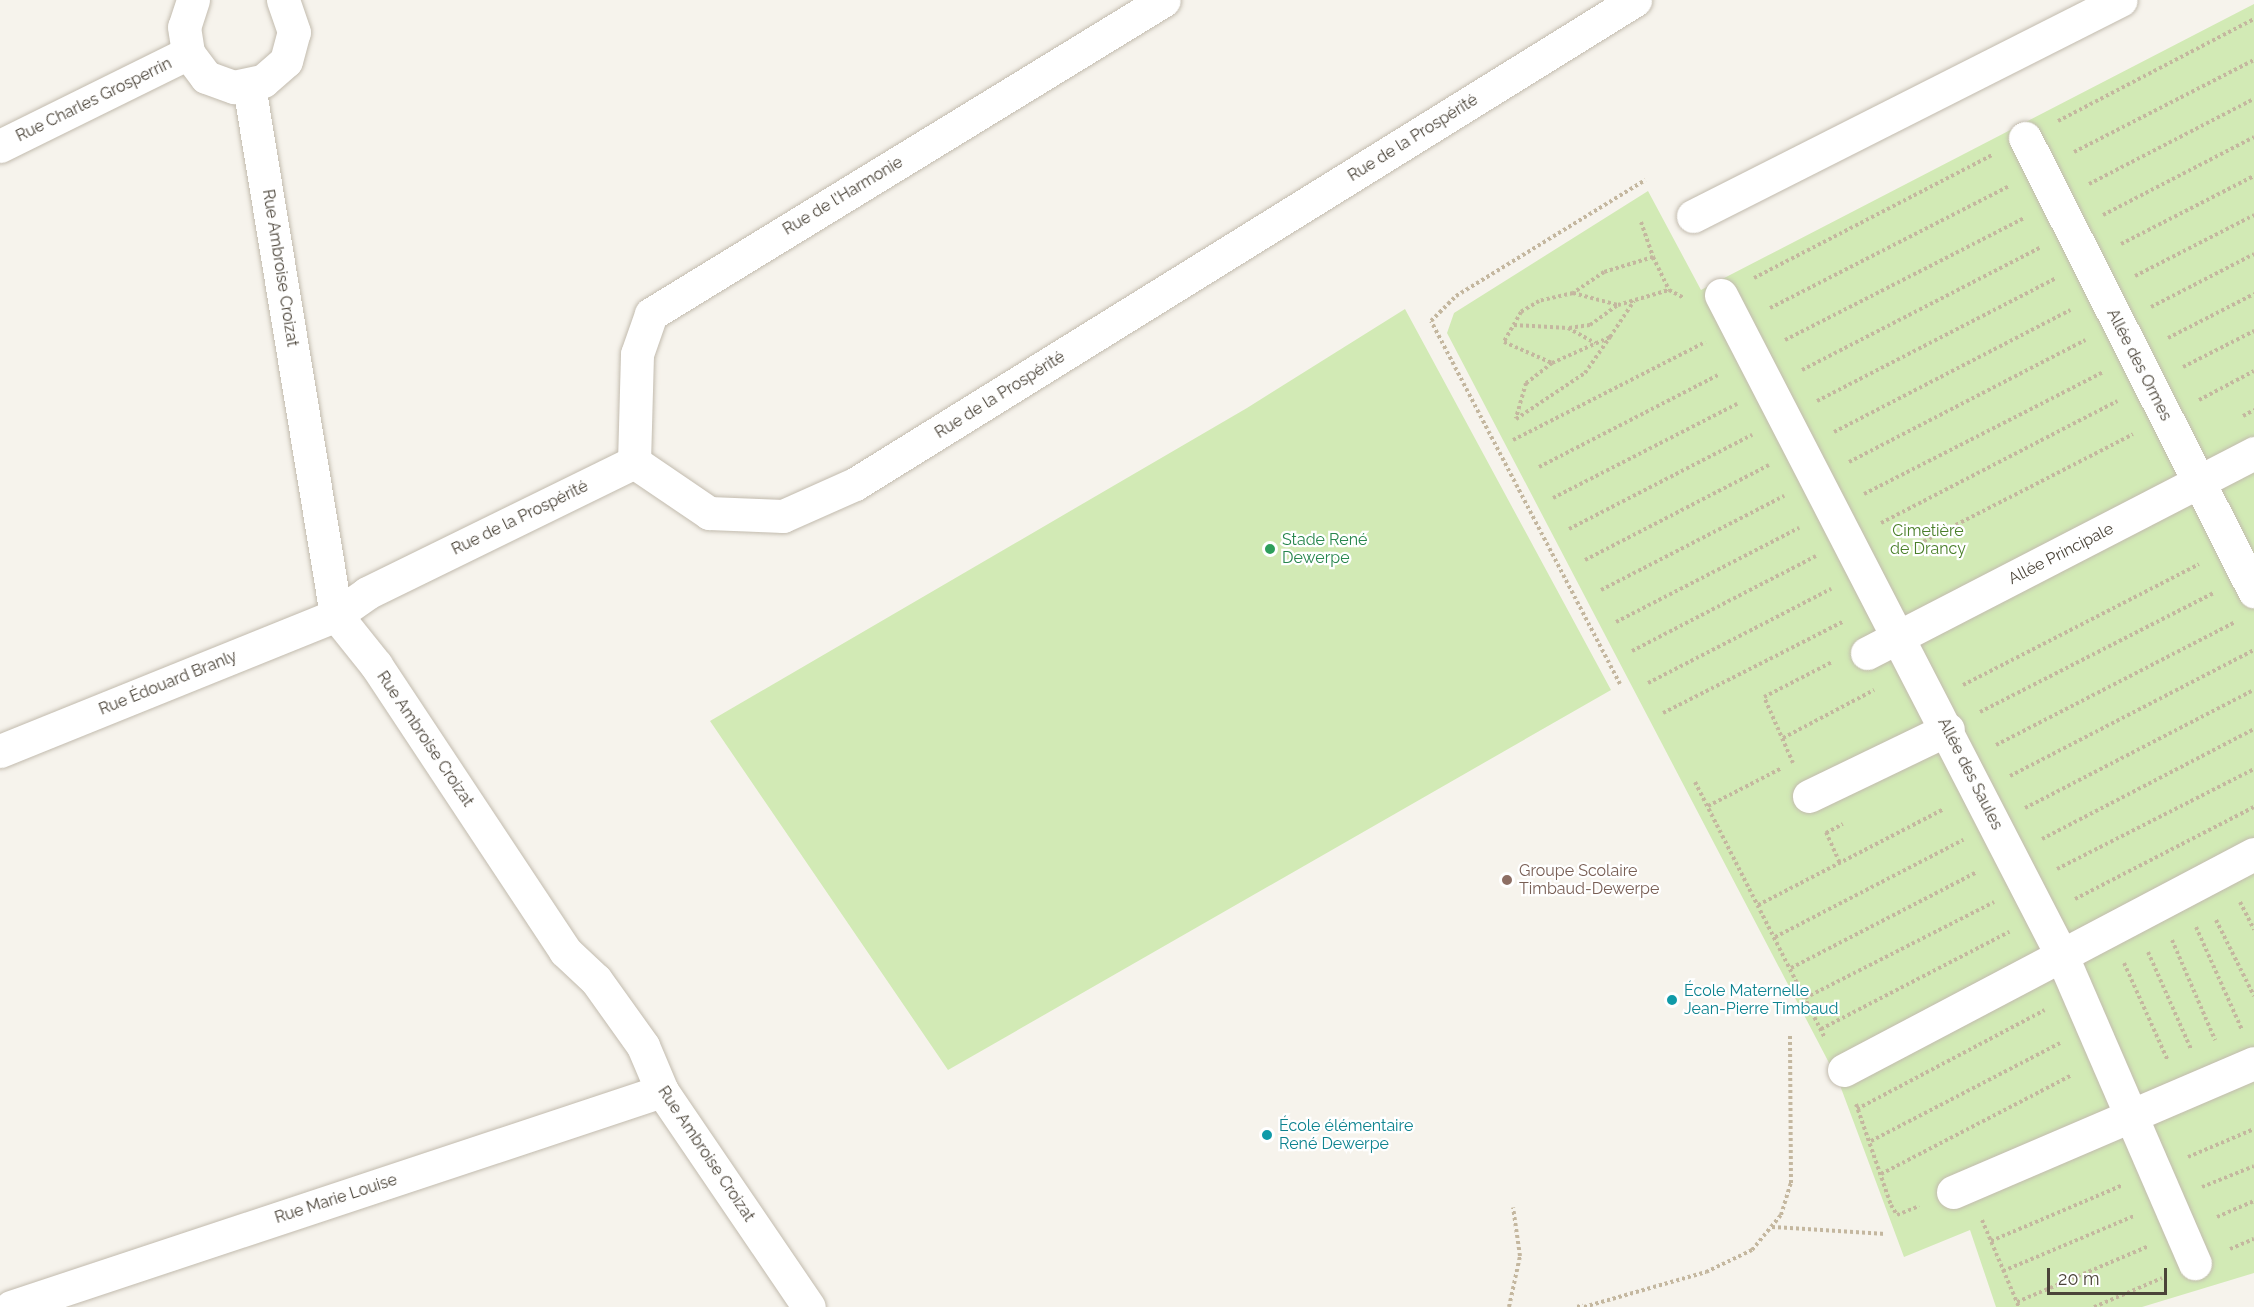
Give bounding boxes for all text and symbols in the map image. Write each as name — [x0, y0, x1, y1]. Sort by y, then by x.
street label: Rue Charles Grosperrin — [13, 54, 175, 146]
street label: Rue de la Prospérité — [1345, 90, 1481, 186]
street label: Rue de l'Harmonie — [780, 153, 906, 239]
street label: Rue Ambroise Croizat — [258, 188, 302, 348]
street label: Allée des Ormes — [2103, 306, 2175, 424]
street label: Rue de la Prospérité — [932, 347, 1068, 443]
street label: Rue de la Prospérité — [449, 477, 591, 559]
street label: Allée Principale — [2005, 519, 2117, 589]
park label: Cimetière de Drancy — [1890, 521, 1966, 559]
place label: Stade René Dewerpe — [1282, 530, 1367, 568]
marker: Stade René Dewerpe — [1263, 542, 1277, 556]
street label: Rue Édouard Branly — [96, 647, 240, 719]
street label: Rue Ambroise Croizat — [372, 668, 478, 810]
street label: Allée des Saules — [1934, 715, 2006, 833]
place label: Groupe Scolaire Timbaud-Dewerpe — [1519, 861, 1659, 899]
marker: Groupe Scolaire Timbaud-Dewerpe — [1500, 873, 1514, 887]
place label: École Maternelle Jean-Pierre Timbaud — [1684, 981, 1839, 1019]
marker: École Maternelle Jean-Pierre Timbaud — [1665, 993, 1679, 1007]
street label: Rue Ambroise Croizat — [653, 1083, 759, 1225]
place label: École élémentaire René Dewerpe — [1279, 1116, 1413, 1154]
marker: École élémentaire René Dewerpe — [1260, 1128, 1274, 1142]
street label: Rue Marie Louise — [272, 1170, 400, 1228]
scale bar — [2050, 1256, 2170, 1294]
text: 20 m — [2058, 1268, 2100, 1289]

